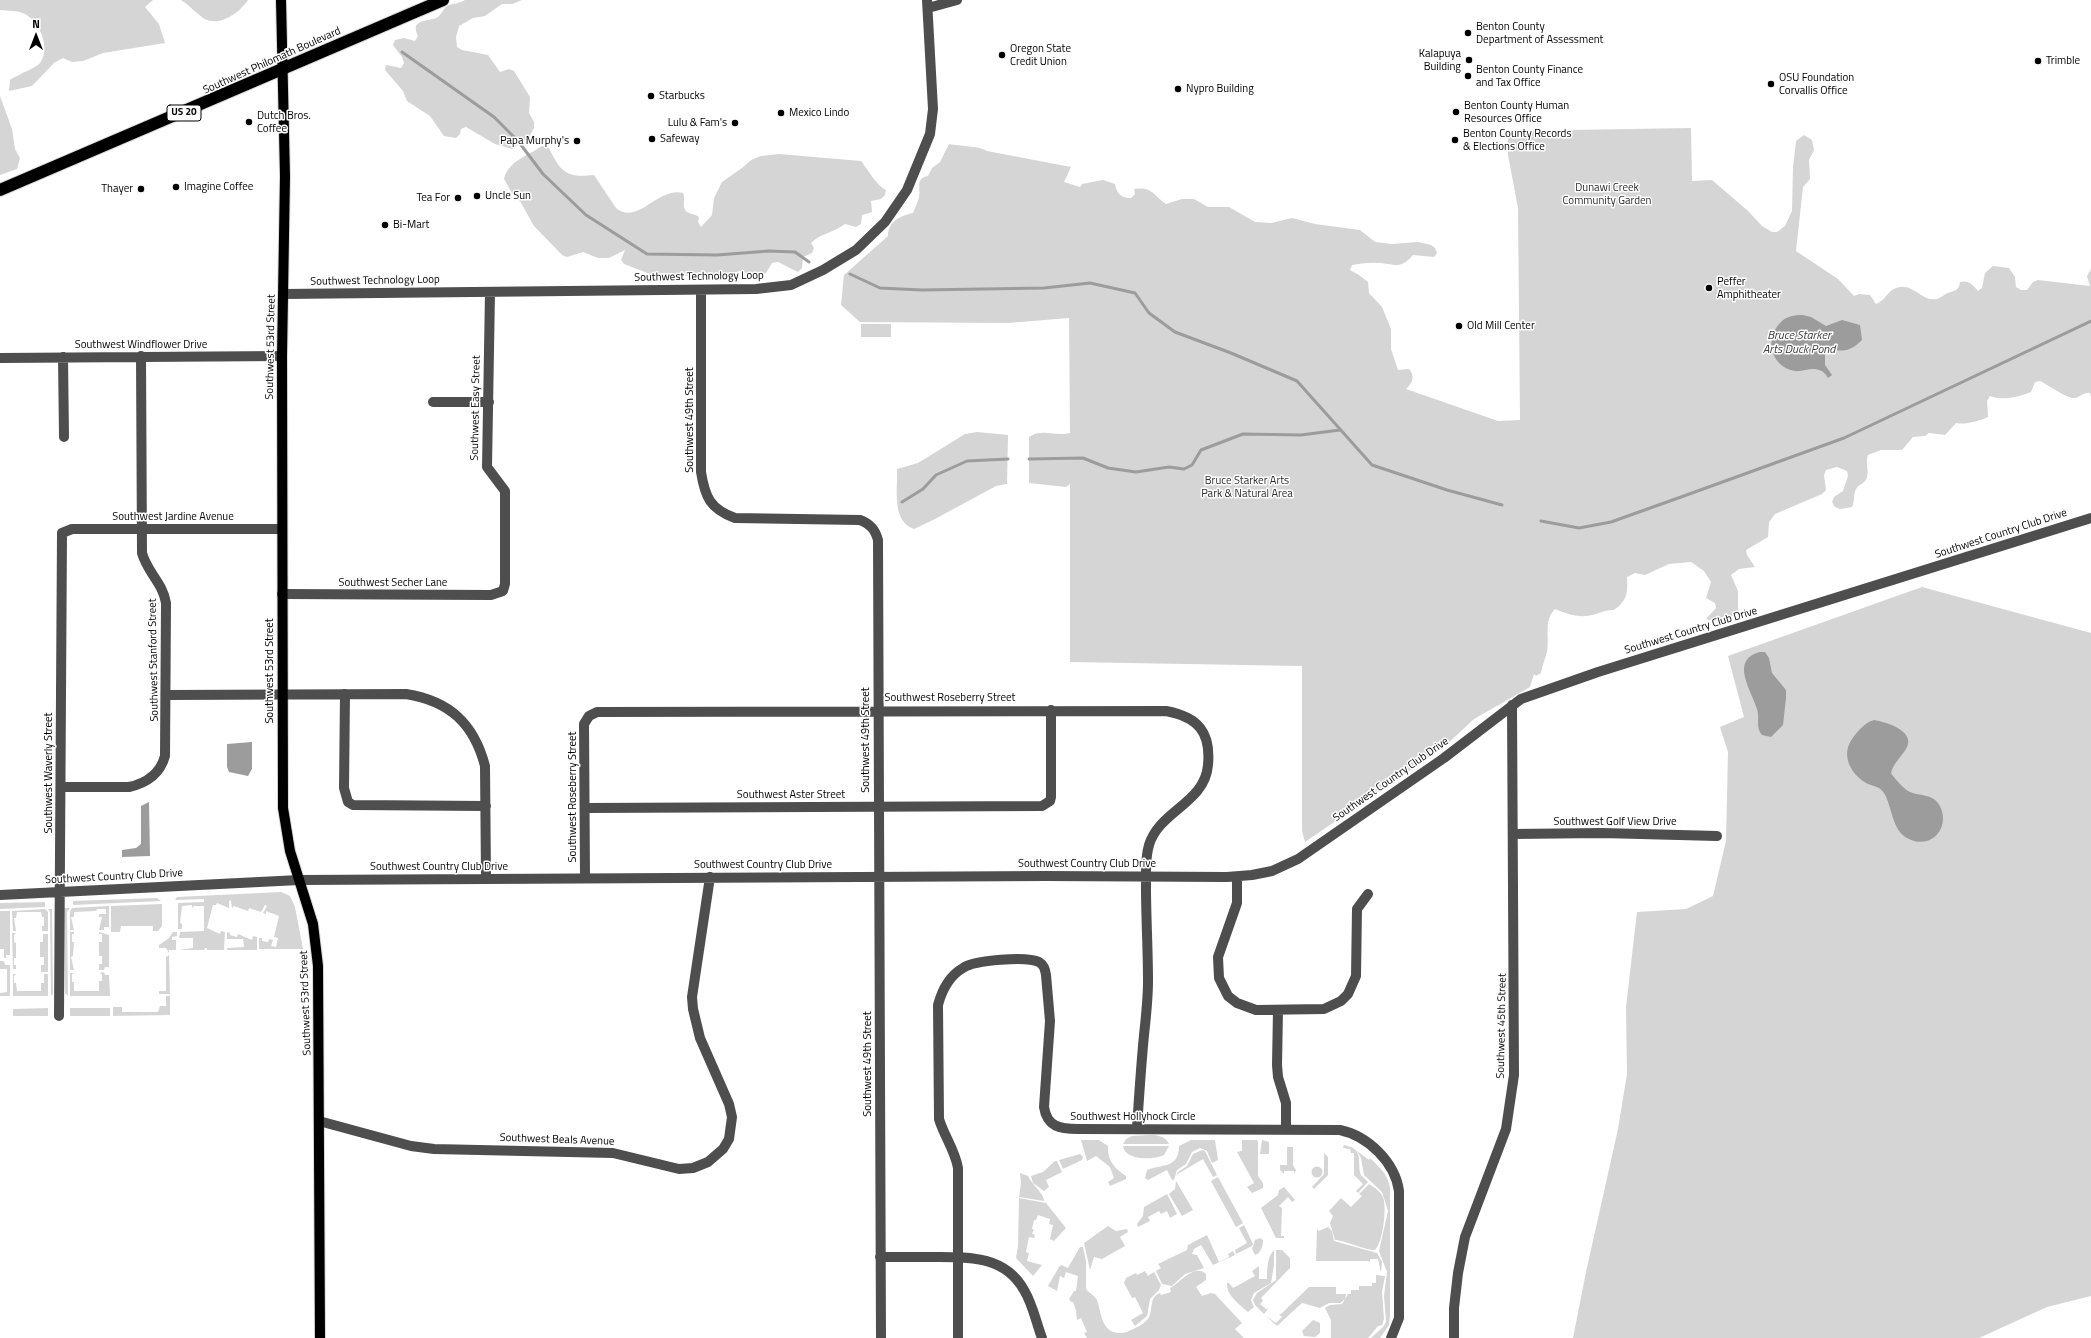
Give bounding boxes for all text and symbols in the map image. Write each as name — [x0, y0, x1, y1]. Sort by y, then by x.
north arrow — [16, 16, 56, 56]
text: N — [32, 16, 40, 32]
place label: Benton County Department of Assessment — [1476, 20, 1603, 46]
street label: Southwest Philomath Boulevard — [201, 25, 343, 97]
marker: Benton County Department of Assessment — [1463, 28, 1473, 38]
place label: Oregon State Credit Union — [1010, 42, 1071, 68]
place label: Kalapuya Building — [1419, 47, 1461, 73]
marker: Oregon State Credit Union — [997, 50, 1007, 60]
place label: Trimble — [2046, 54, 2080, 68]
marker: Kalapuya Building — [1464, 55, 1474, 65]
marker: Trimble — [2033, 56, 2043, 66]
place label: Benton County Finance and Tax Office — [1476, 63, 1583, 89]
marker: Benton County Finance and Tax Office — [1463, 71, 1473, 81]
place label: OSU Foundation Corvallis Office — [1779, 71, 1854, 97]
marker: OSU Foundation Corvallis Office — [1766, 79, 1776, 89]
place label: Nypro Building — [1186, 82, 1254, 96]
marker: Nypro Building — [1173, 84, 1183, 94]
place label: Starbucks — [659, 89, 705, 103]
marker: Starbucks — [646, 91, 656, 101]
place label: Benton County Human Resources Office — [1464, 99, 1569, 125]
road number: US 20 — [167, 105, 201, 121]
place label: Mexico Lindo — [789, 106, 849, 120]
marker: Benton County Human Resources Office — [1451, 107, 1461, 117]
marker: Mexico Lindo — [776, 108, 786, 118]
place label: Dutch Bros. Coffee — [257, 109, 311, 135]
place label: Lulu & Fam's — [668, 116, 727, 130]
marker: Dutch Bros. Coffee — [244, 117, 254, 127]
marker: Lulu & Fam's — [730, 118, 740, 128]
place label: Benton County Records & Elections Office — [1463, 127, 1572, 153]
place label: Safeway — [660, 132, 700, 146]
place label: Papa Murphy's — [500, 134, 569, 148]
marker: Safeway — [647, 134, 657, 144]
marker: Benton County Records & Elections Office — [1450, 135, 1460, 145]
marker: Papa Murphy's — [572, 136, 582, 146]
place label: Imagine Coffee — [184, 180, 253, 194]
park label: Dunawi Creek Community Garden — [1562, 181, 1652, 207]
place label: Thayer — [101, 182, 133, 196]
marker: Imagine Coffee — [171, 182, 181, 192]
marker: Thayer — [136, 184, 146, 194]
place label: Uncle Sun — [485, 189, 531, 203]
place label: Tea For — [417, 191, 450, 205]
marker: Uncle Sun — [472, 191, 482, 201]
marker: Tea For — [453, 193, 463, 203]
place label: Bi-Mart — [393, 218, 429, 232]
marker: Bi-Mart — [380, 220, 390, 230]
street label: Southwest Technology Loop — [634, 269, 764, 285]
street label: Southwest Technology Loop — [310, 273, 440, 289]
place label: Peffer Amphitheater — [1717, 275, 1781, 301]
marker: Peffer Amphitheater — [1704, 283, 1714, 293]
street label: Southwest 53rd Street — [263, 294, 279, 400]
place label: Old Mill Center — [1467, 319, 1535, 333]
marker: Old Mill Center — [1454, 321, 1464, 331]
water label: Bruce Starker Arts Duck Pond — [1763, 329, 1835, 357]
street label: Southwest Windflower Drive — [75, 338, 207, 352]
street label: Southwest Easy Street — [468, 355, 484, 461]
street label: Southwest 49th Street — [683, 367, 697, 473]
park label: Bruce Starker Arts Park & Natural Area — [1201, 474, 1293, 500]
street label: Southwest Country Club Drive — [1933, 506, 2069, 562]
street label: Southwest Jardine Avenue — [112, 510, 234, 524]
street label: Southwest Secher Lane — [339, 576, 447, 590]
street label: Southwest Stanford Street — [146, 598, 162, 722]
street label: Southwest Country Club Drive — [1623, 605, 1759, 657]
street label: Southwest 53rd Street — [263, 618, 277, 724]
street label: Southwest 49th Street — [859, 687, 873, 793]
street label: Southwest Roseberry Street — [885, 691, 1015, 705]
street label: Southwest Waverly Street — [42, 713, 56, 833]
street label: Southwest Roseberry Street — [566, 732, 580, 862]
street label: Southwest Country Club Drive — [1331, 735, 1451, 825]
street label: Southwest Aster Street — [737, 788, 845, 802]
street label: Southwest Golf View Drive — [1554, 815, 1676, 829]
street label: Southwest Country Club Drive — [1018, 857, 1156, 871]
street label: Southwest Country Club Drive — [694, 858, 832, 872]
street label: Southwest Country Club Drive — [370, 860, 508, 874]
street label: Southwest Country Club Drive — [45, 867, 183, 887]
street label: Southwest 53rd Street — [298, 950, 314, 1056]
street label: Southwest 45th Street — [1494, 973, 1510, 1079]
street label: Southwest 49th Street — [861, 1011, 875, 1117]
street label: Southwest Hollyhock Circle — [1070, 1110, 1196, 1124]
street label: Southwest Beals Avenue — [499, 1131, 615, 1149]

